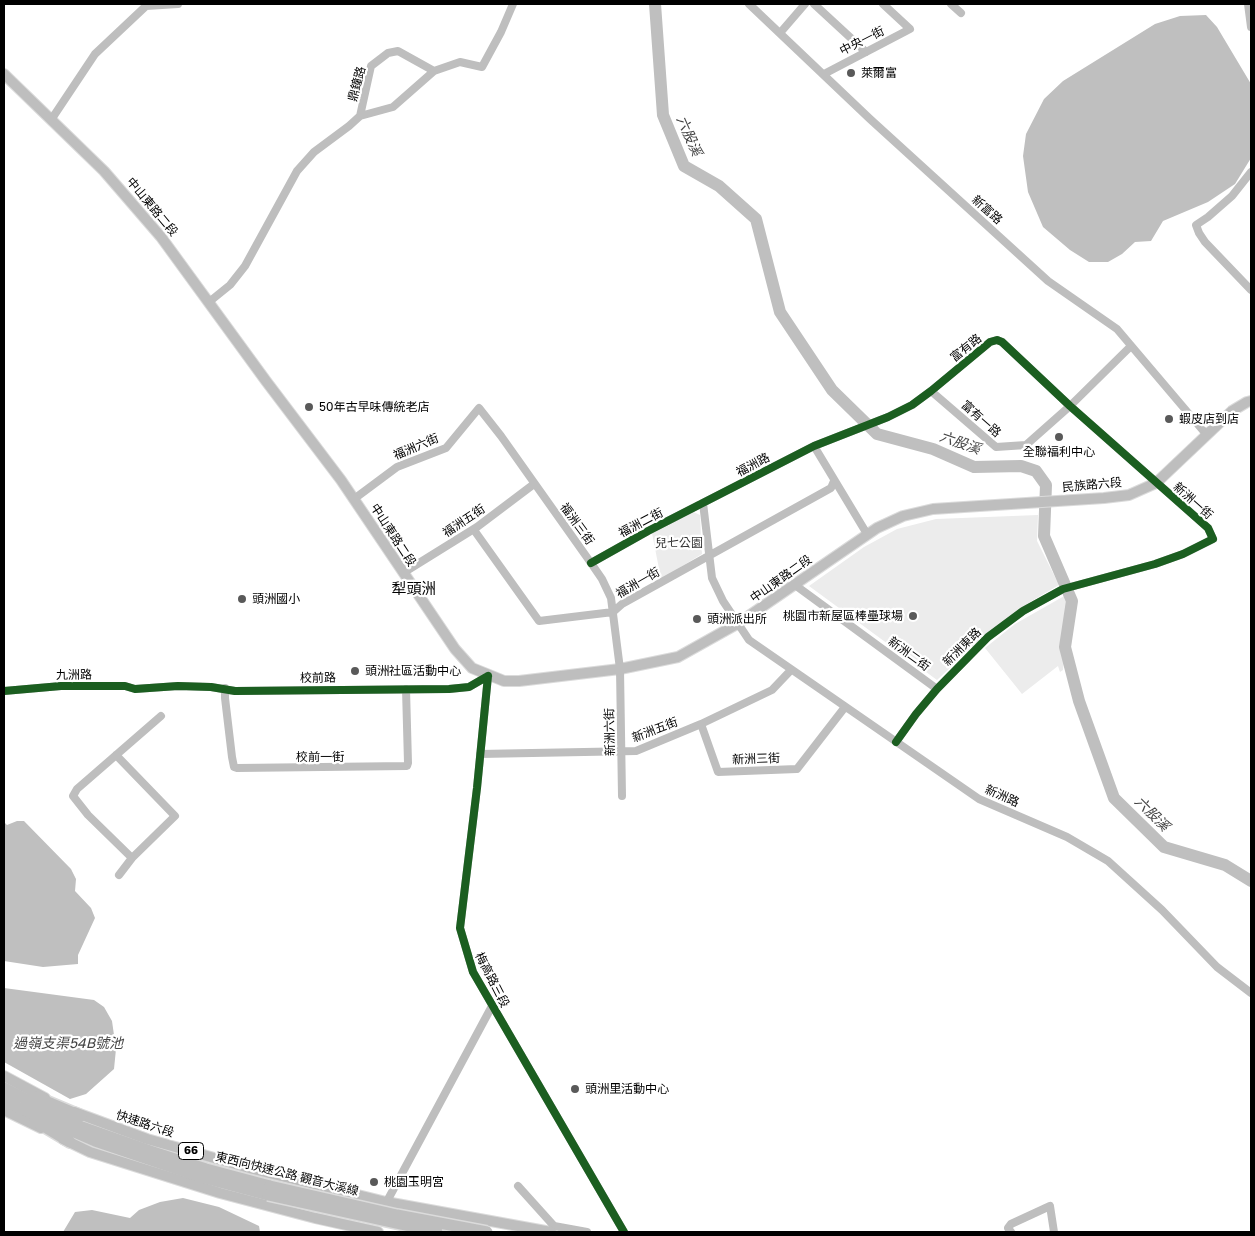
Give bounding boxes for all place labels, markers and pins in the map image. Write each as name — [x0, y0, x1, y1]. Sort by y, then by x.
place label: 萊爾富 — [861, 66, 897, 80]
marker: 萊爾富 — [845, 67, 857, 79]
place label: 50年古早味傳統老店 — [319, 400, 429, 414]
marker: 50年古早味傳統老店 — [303, 401, 315, 413]
place label: 蝦皮店到店 — [1179, 412, 1239, 426]
marker: 蝦皮店到店 — [1163, 413, 1175, 425]
marker: 全聯福利中心 — [1053, 431, 1065, 443]
place label: 全聯福利中心 — [1023, 445, 1095, 459]
place label: 頭洲國小 — [252, 592, 300, 606]
marker: 頭洲國小 — [236, 593, 248, 605]
place label: 桃園市新屋區棒壘球場 — [783, 609, 903, 623]
marker: 桃園市新屋區棒壘球場 — [907, 610, 919, 622]
place label: 頭洲派出所 — [707, 612, 767, 626]
marker: 頭洲派出所 — [691, 613, 703, 625]
place label: 頭洲社區活動中心 — [365, 664, 461, 678]
marker: 頭洲社區活動中心 — [349, 665, 361, 677]
place label: 頭洲里活動中心 — [585, 1082, 669, 1096]
marker: 頭洲里活動中心 — [569, 1083, 581, 1095]
place label: 桃園玉明宮 — [384, 1175, 444, 1189]
marker: 桃園玉明宮 — [368, 1176, 380, 1188]

